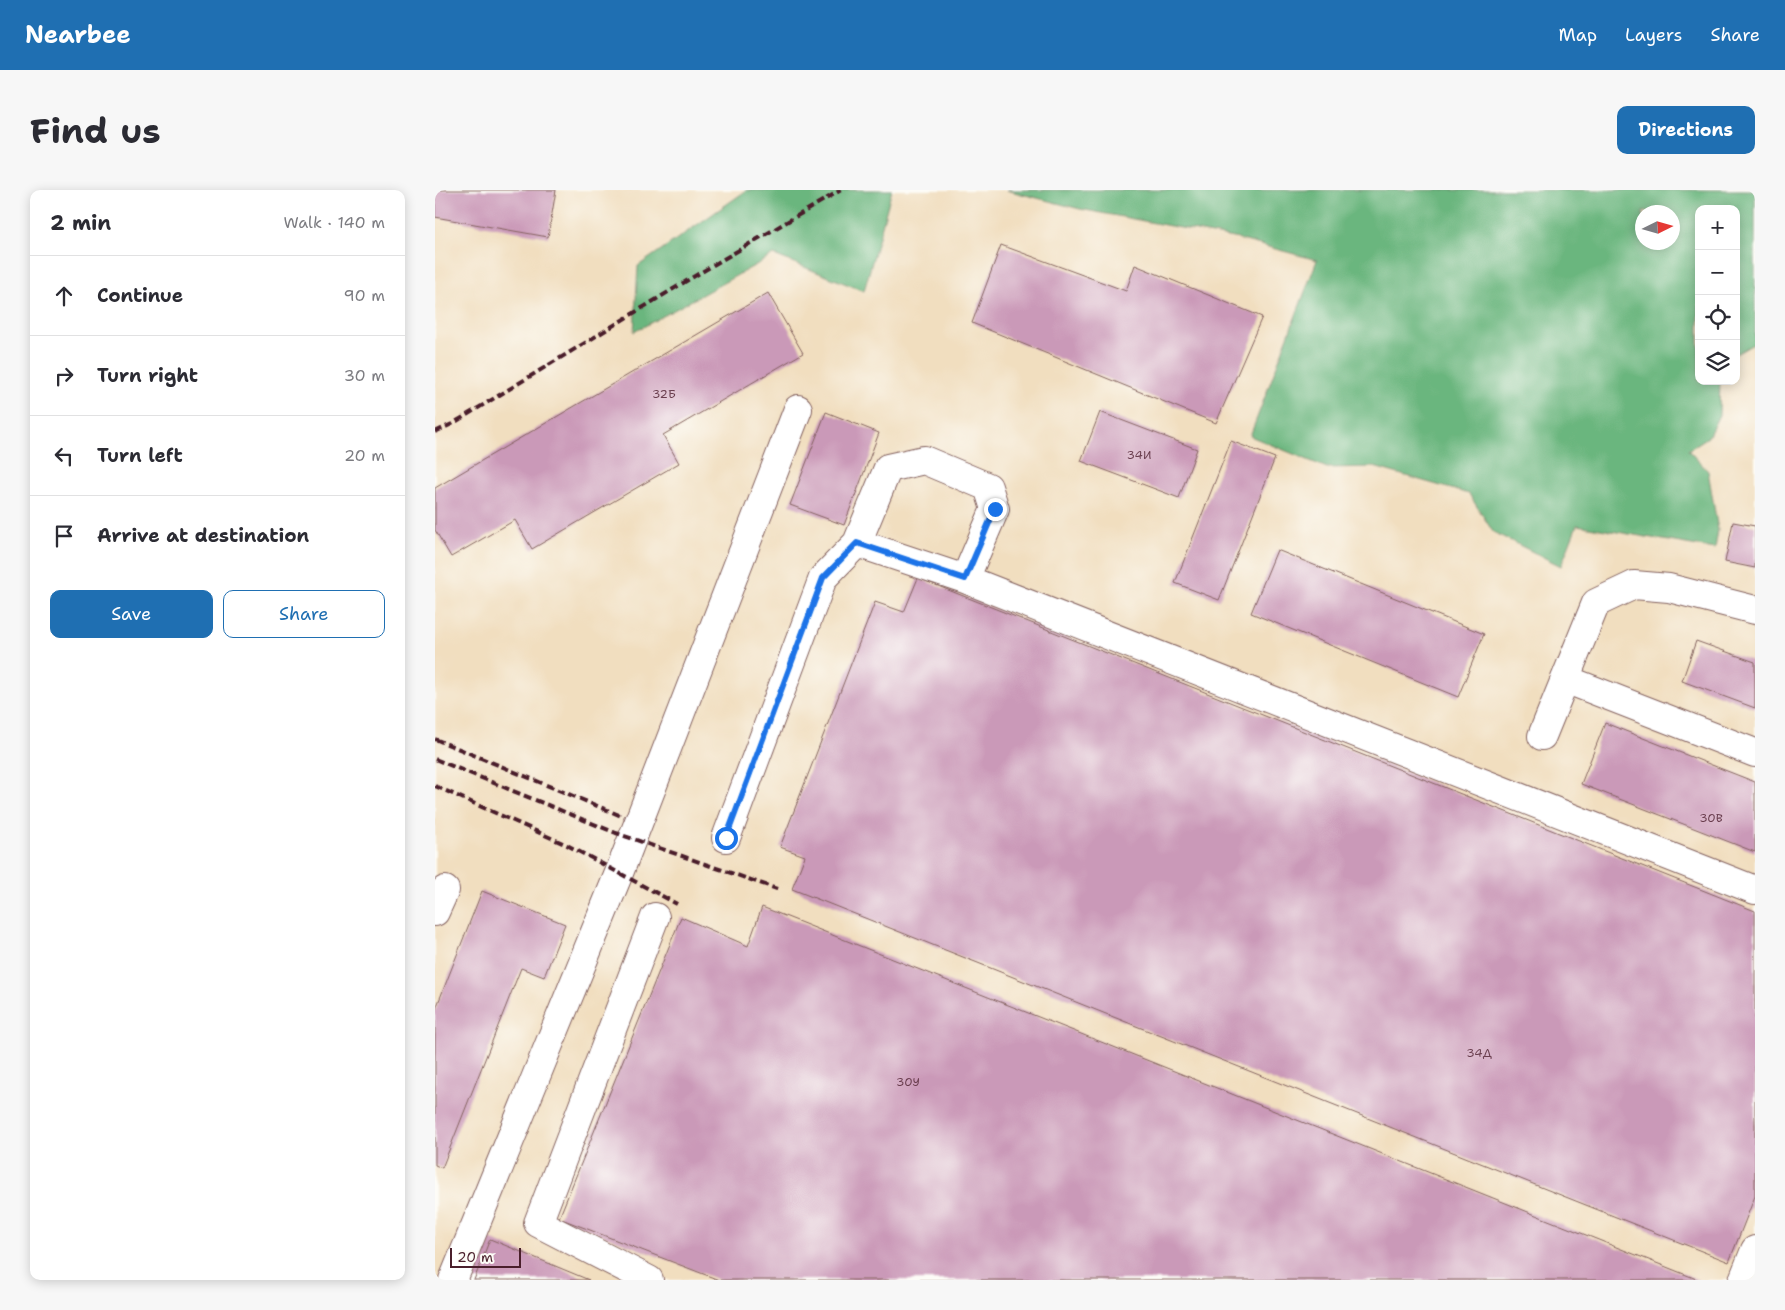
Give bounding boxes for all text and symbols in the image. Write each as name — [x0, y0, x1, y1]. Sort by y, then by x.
text: Nearbee — [25, 19, 131, 51]
text: Map — [1559, 23, 1597, 47]
text: Layers — [1625, 23, 1682, 47]
text: Share — [1710, 23, 1760, 47]
button: Directions — [1617, 106, 1755, 154]
text: Find us — [30, 107, 161, 154]
north arrow — [1635, 205, 1680, 250]
map controls — [1695, 205, 1740, 385]
button: + — [1695, 205, 1740, 250]
text: 2 min — [50, 209, 111, 237]
text: Walk · 140 m — [283, 212, 385, 233]
button: − — [1695, 250, 1740, 295]
icon: ahead — [50, 282, 78, 310]
text: Continue — [97, 283, 183, 308]
text: 90 m — [344, 285, 385, 306]
button: locate — [1695, 295, 1740, 340]
button: layers — [1695, 340, 1740, 385]
icon: right — [50, 362, 78, 390]
text: Turn right — [97, 363, 198, 388]
text: 30 m — [344, 365, 385, 386]
house number: 32Б — [652, 386, 676, 402]
icon: left — [50, 442, 78, 470]
text: Turn left — [97, 443, 183, 468]
text: 20 m — [344, 445, 385, 466]
house number: 34И — [1127, 447, 1151, 463]
route end — [984, 498, 1007, 521]
icon: arrive — [50, 522, 78, 550]
text: Arrive at destination — [97, 523, 309, 548]
button: Save — [50, 590, 213, 638]
button: Share — [223, 590, 385, 638]
house number: 30В — [1699, 810, 1723, 826]
route start — [715, 827, 738, 850]
house number: 34Д — [1466, 1045, 1492, 1061]
house number: 30У — [896, 1074, 920, 1090]
scale bar — [450, 1245, 521, 1268]
text: 20 m — [457, 1248, 493, 1266]

